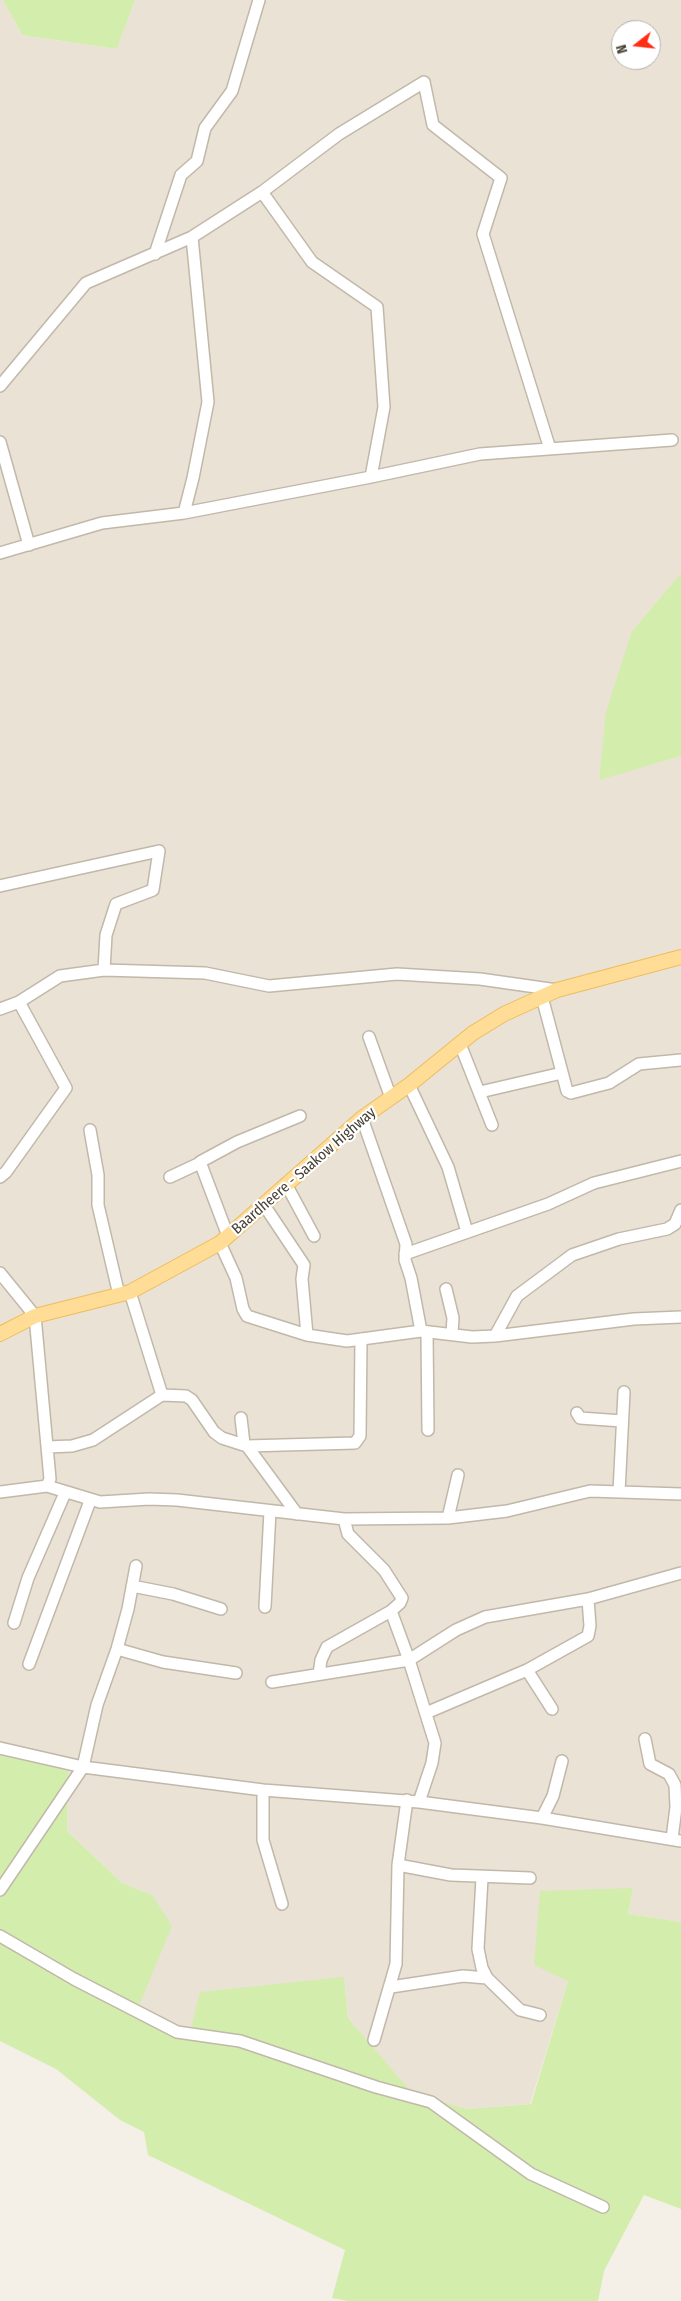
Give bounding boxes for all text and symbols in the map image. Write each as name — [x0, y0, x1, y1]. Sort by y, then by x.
north arrow — [611, 20, 661, 70]
text: N — [613, 43, 631, 55]
street label: Baardheere - Saakow Highway — [228, 1104, 380, 1238]

